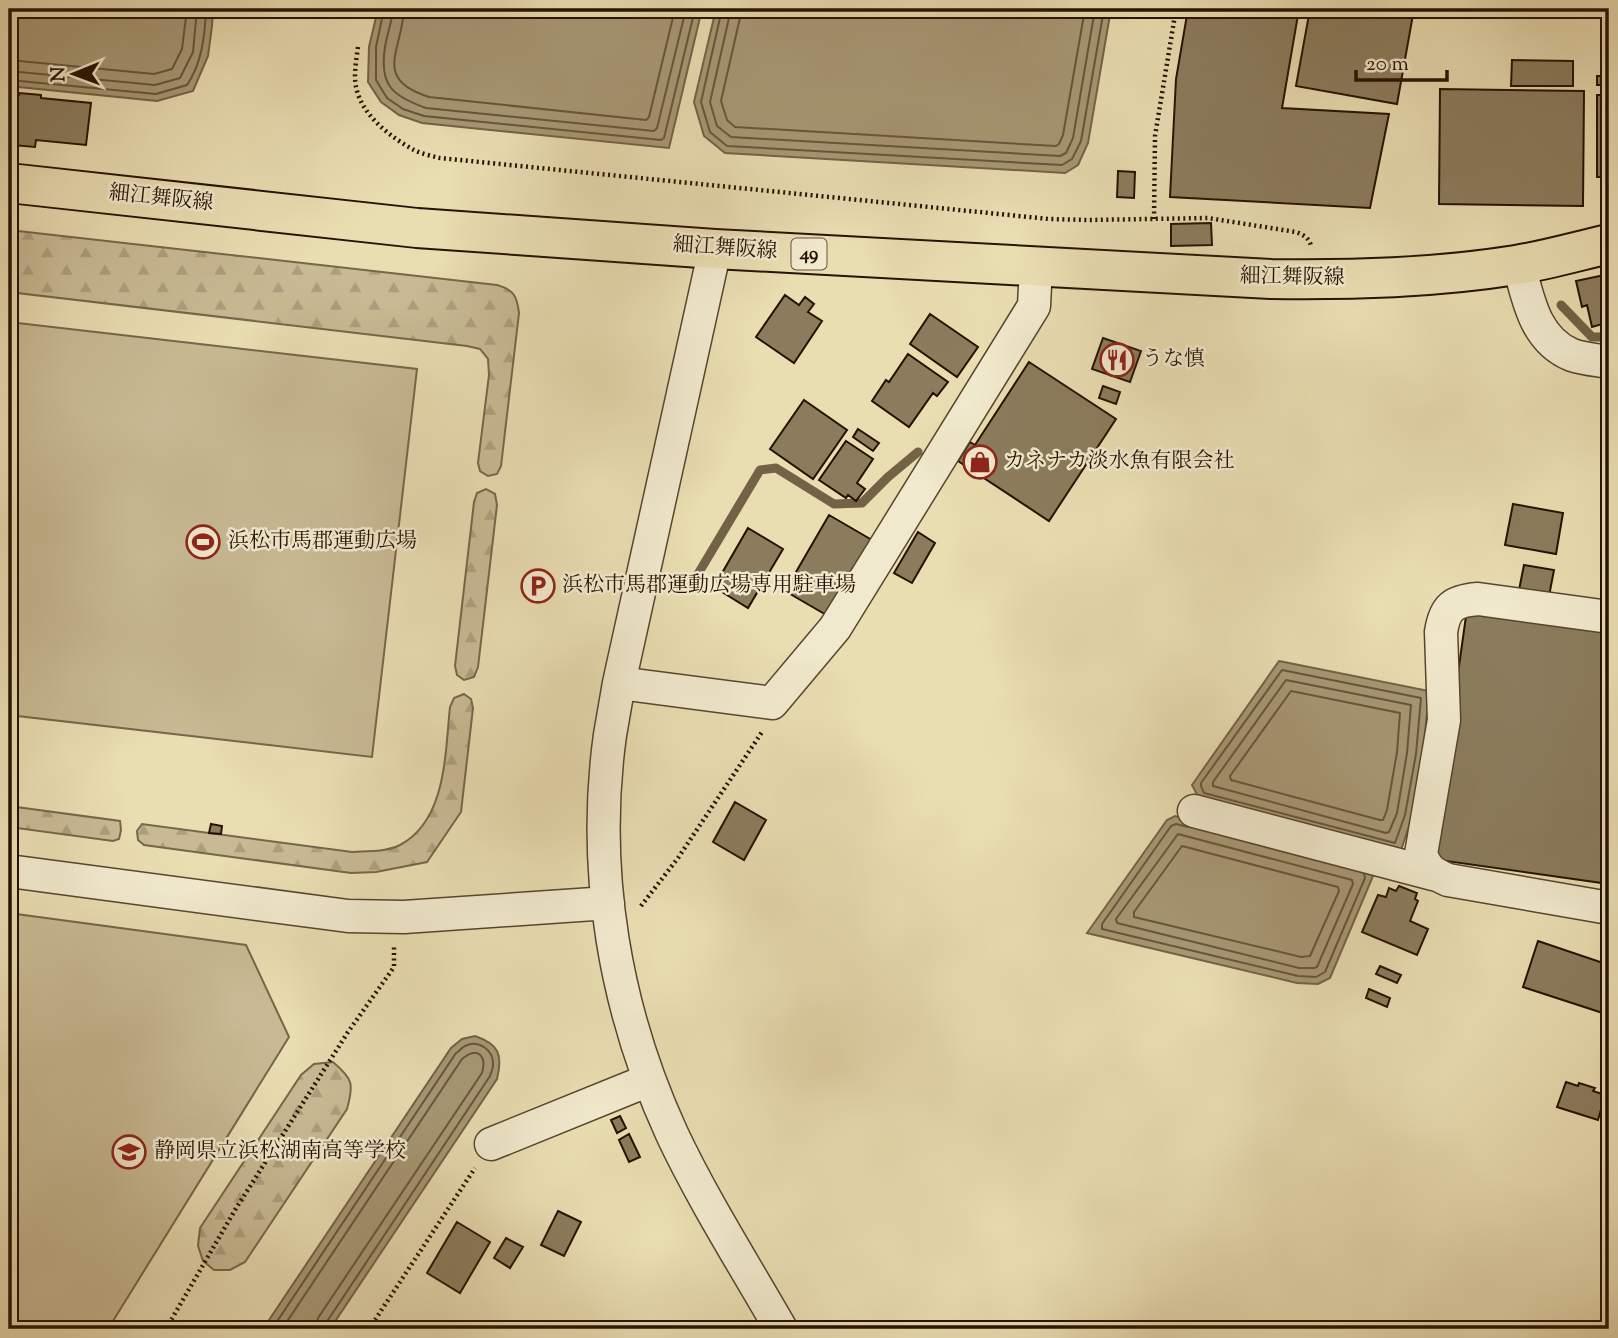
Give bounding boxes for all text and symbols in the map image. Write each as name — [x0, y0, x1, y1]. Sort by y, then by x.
north arrow — [38, 38, 108, 108]
scale bar — [1356, 38, 1446, 82]
text: 20 m — [1366, 50, 1409, 80]
text: N — [46, 66, 73, 82]
street label: 細江舞阪線 — [107, 179, 215, 219]
street label: 細江舞阪線 — [672, 230, 778, 268]
road number: 49 — [792, 238, 826, 270]
street label: 細江舞阪線 — [1239, 262, 1345, 294]
restaurant icon: うな慎 — [1098, 341, 1136, 379]
place label: うな慎 — [1142, 345, 1205, 375]
shop icon: カネナカ淡水魚有限会社 — [961, 443, 999, 481]
place label: カネナカ淡水魚有限会社 — [1004, 447, 1235, 477]
sports icon: 浜松市馬郡運動広場 — [184, 523, 222, 561]
place label: 浜松市馬郡運動広場 — [228, 527, 417, 557]
parking icon: 浜松市馬郡運動広場専用駐車場 — [519, 567, 557, 605]
place label: 浜松市馬郡運動広場専用駐車場 — [562, 571, 856, 601]
school or university icon: 静岡県立浜松湖南高等学校 — [110, 1133, 148, 1171]
place label: 静岡県立浜松湖南高等学校 — [154, 1137, 406, 1167]

